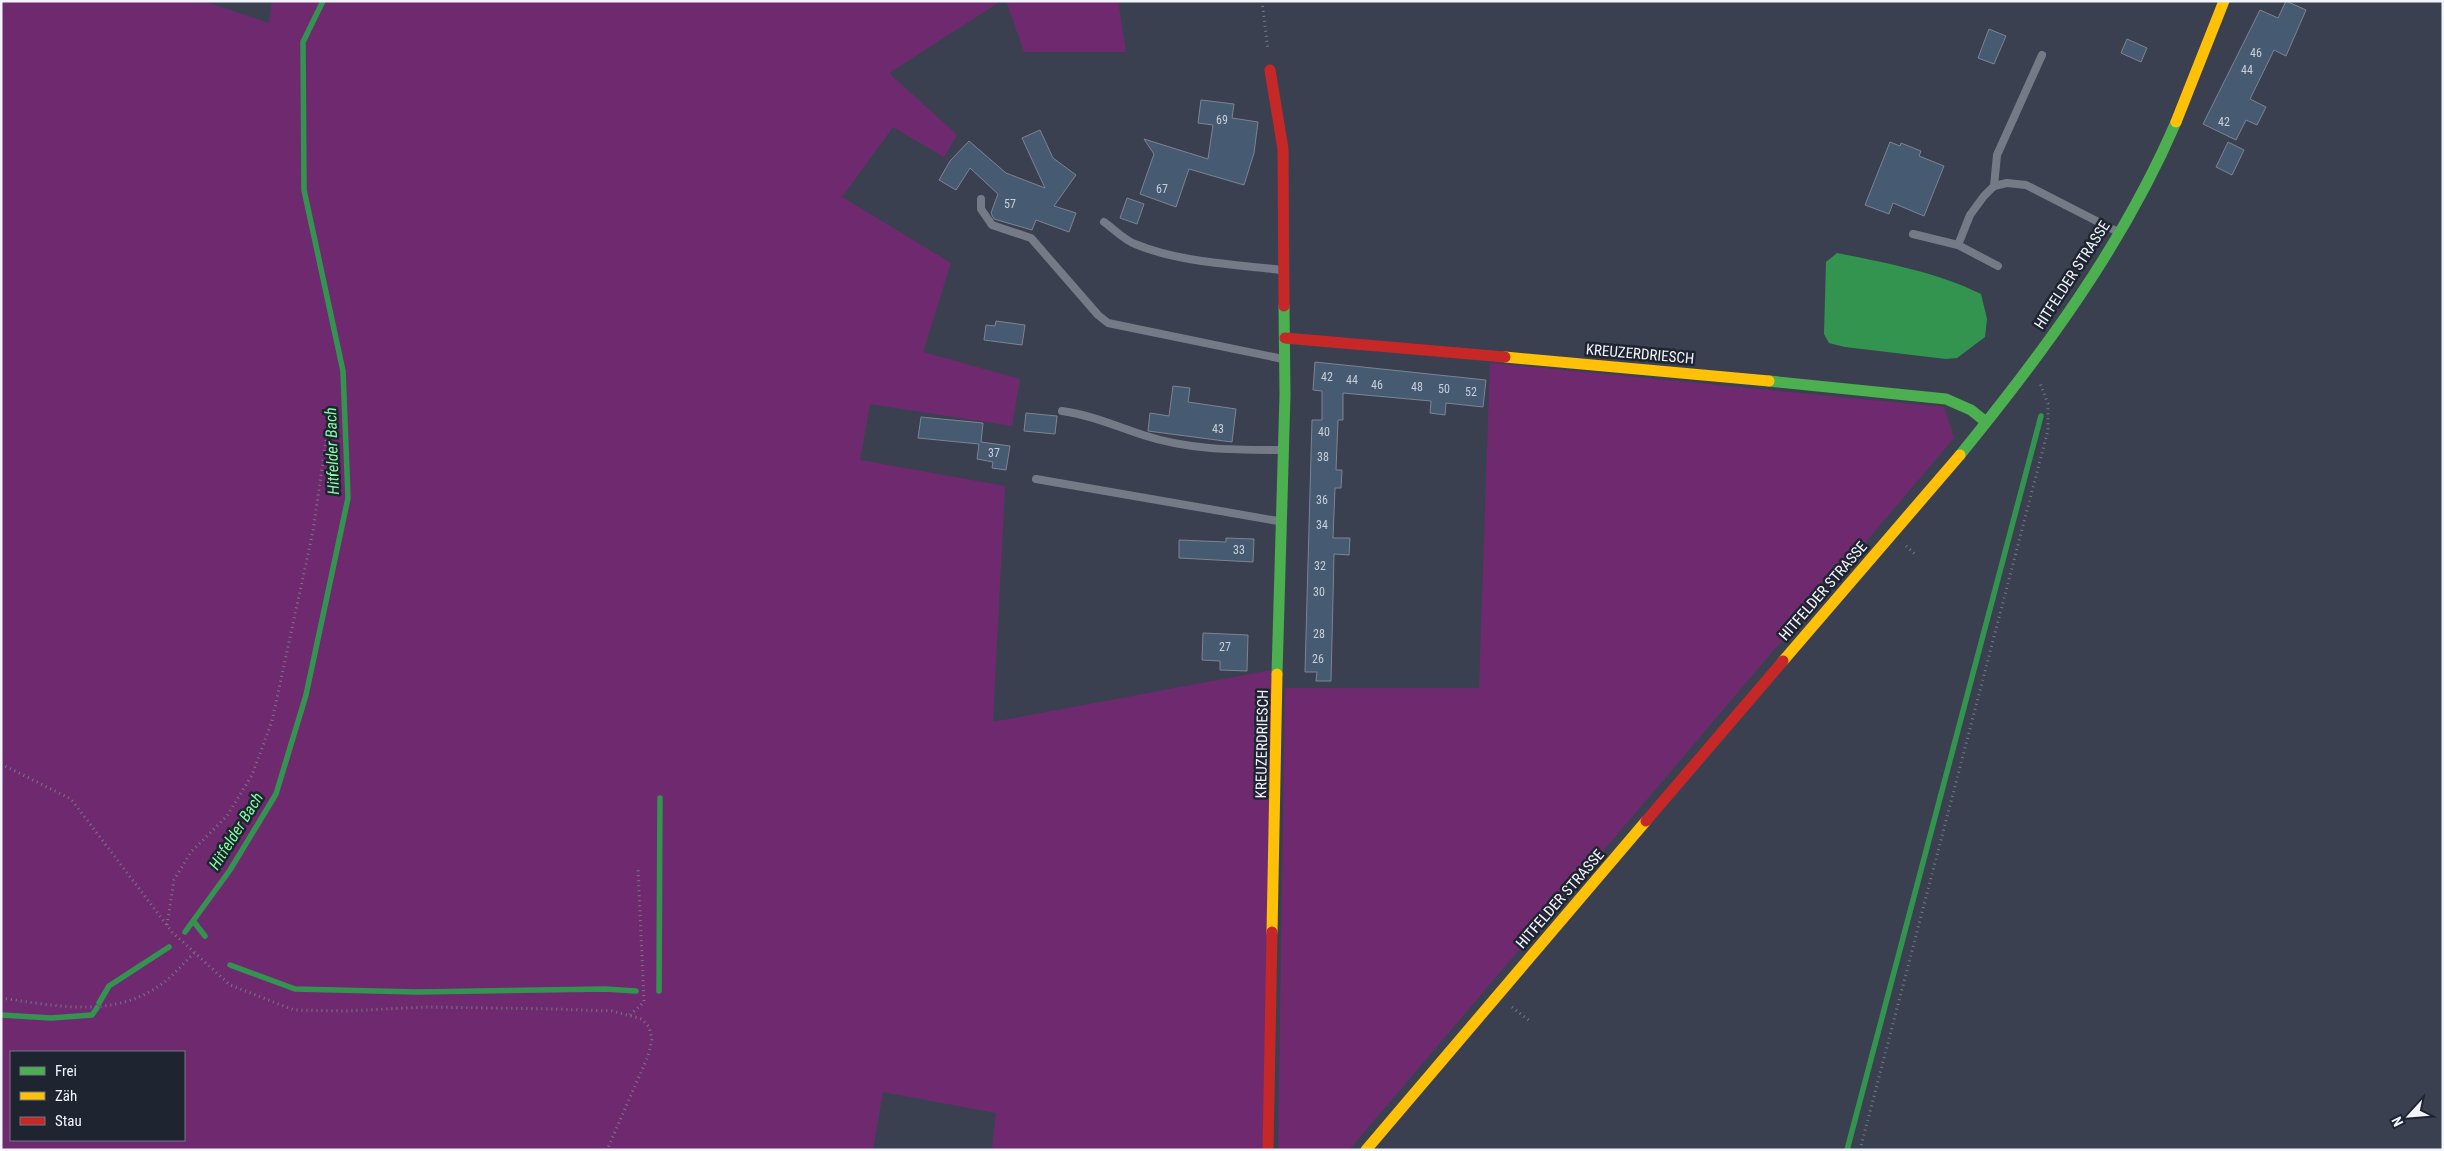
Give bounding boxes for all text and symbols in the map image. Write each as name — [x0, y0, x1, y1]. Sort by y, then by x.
house number: 46 — [2250, 46, 2262, 60]
house number: 44 — [2241, 63, 2253, 77]
house number: 69 — [1216, 113, 1228, 127]
house number: 42 — [2218, 115, 2230, 129]
house number: 67 — [1156, 182, 1168, 196]
house number: 57 — [1004, 197, 1016, 211]
street label: HITFELDER STRASSE — [2030, 218, 2114, 332]
street label: KREUZERDRIESCH — [1585, 340, 1695, 368]
house number: 42 — [1321, 370, 1333, 384]
house number: 44 — [1346, 373, 1358, 387]
house number: 46 — [1371, 378, 1383, 392]
house number: 48 — [1411, 380, 1423, 394]
house number: 50 — [1438, 382, 1450, 396]
house number: 52 — [1465, 385, 1477, 399]
water label: Hitfelder Bach — [321, 407, 343, 495]
house number: 43 — [1212, 422, 1224, 436]
house number: 40 — [1318, 425, 1330, 439]
house number: 37 — [988, 446, 1000, 460]
house number: 38 — [1317, 450, 1329, 464]
house number: 36 — [1316, 493, 1328, 507]
house number: 34 — [1316, 518, 1328, 532]
street label: HITFELDER STRASSE — [1775, 538, 1871, 644]
house number: 33 — [1233, 543, 1245, 557]
house number: 32 — [1314, 559, 1326, 573]
house number: 30 — [1313, 585, 1325, 599]
house number: 28 — [1313, 627, 1325, 641]
house number: 27 — [1219, 640, 1231, 654]
house number: 26 — [1312, 652, 1324, 666]
street label: KREUZERDRIESCH — [1252, 690, 1272, 798]
water label: Hitfelder Bach — [205, 789, 267, 873]
street label: HITFELDER STRASSE — [1512, 846, 1608, 952]
legend — [10, 1051, 185, 1141]
text: Frei — [55, 1062, 77, 1080]
text: Zäh — [55, 1087, 77, 1105]
north arrow — [2384, 1091, 2434, 1141]
text: Stau — [55, 1112, 82, 1130]
text: N — [2388, 1114, 2406, 1129]

